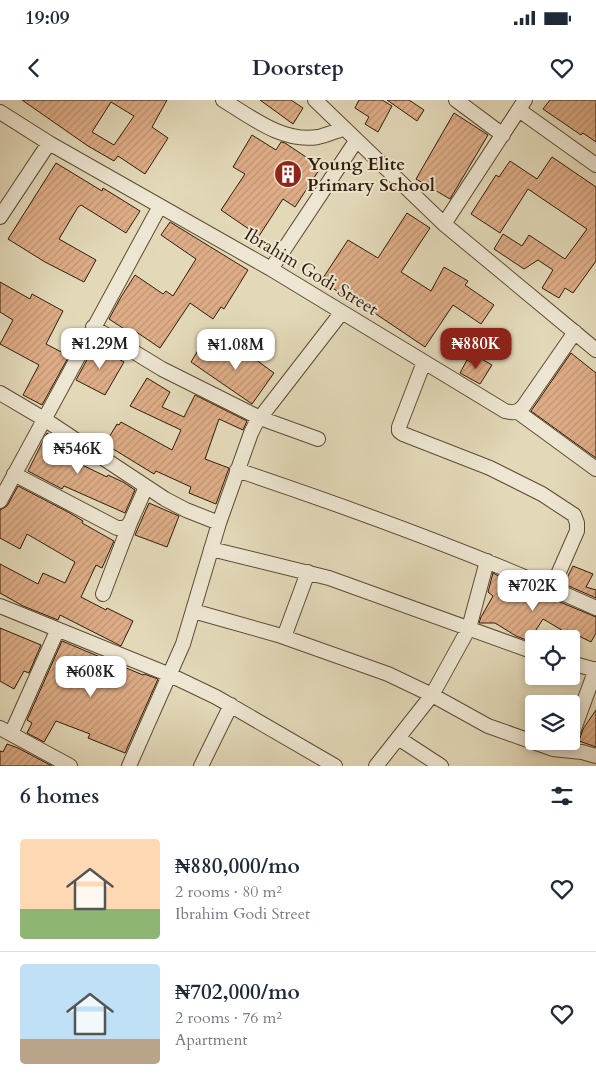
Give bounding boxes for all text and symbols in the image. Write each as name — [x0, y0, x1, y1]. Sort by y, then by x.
text: 19:09 — [25, 5, 69, 31]
text: Doorstep — [252, 53, 344, 83]
icon: back — [20, 54, 48, 82]
icon: heart — [548, 54, 576, 82]
place label: Young Elite Primary School — [307, 152, 435, 198]
building icon: Young Elite Primary School — [273, 159, 303, 189]
street label: Ibrahim Godi Street — [239, 222, 383, 322]
pin: ₦1.29M — [59, 328, 141, 370]
pin: ₦1.08M — [195, 328, 277, 371]
pin: ₦880K — [441, 328, 511, 370]
text: ₦1.29M — [72, 333, 128, 355]
text: ₦880K — [451, 333, 501, 355]
text: ₦1.08M — [208, 334, 264, 356]
pin: ₦546K — [43, 432, 113, 475]
text: ₦546K — [53, 438, 103, 460]
pin: ₦702K — [498, 570, 568, 612]
text: ₦702K — [508, 575, 558, 597]
map controls — [525, 630, 580, 750]
button: locate — [525, 630, 580, 685]
pin: ₦608K — [56, 656, 126, 698]
text: ₦608K — [66, 661, 116, 683]
button: layers — [525, 695, 580, 750]
text: 6 homes — [20, 782, 99, 811]
icon: filters — [548, 782, 576, 810]
text: ₦880,000/mo — [175, 852, 300, 881]
icon: home — [60, 859, 120, 919]
icon: heart — [548, 875, 576, 903]
text: 2 rooms · 80 m² — [175, 881, 282, 903]
text: Ibrahim Godi Street — [175, 903, 310, 925]
text: ₦702,000/mo — [175, 978, 300, 1007]
icon: home — [60, 984, 120, 1044]
icon: heart — [548, 1000, 576, 1028]
text: 2 rooms · 76 m² — [175, 1007, 282, 1029]
text: Apartment — [175, 1029, 248, 1051]

